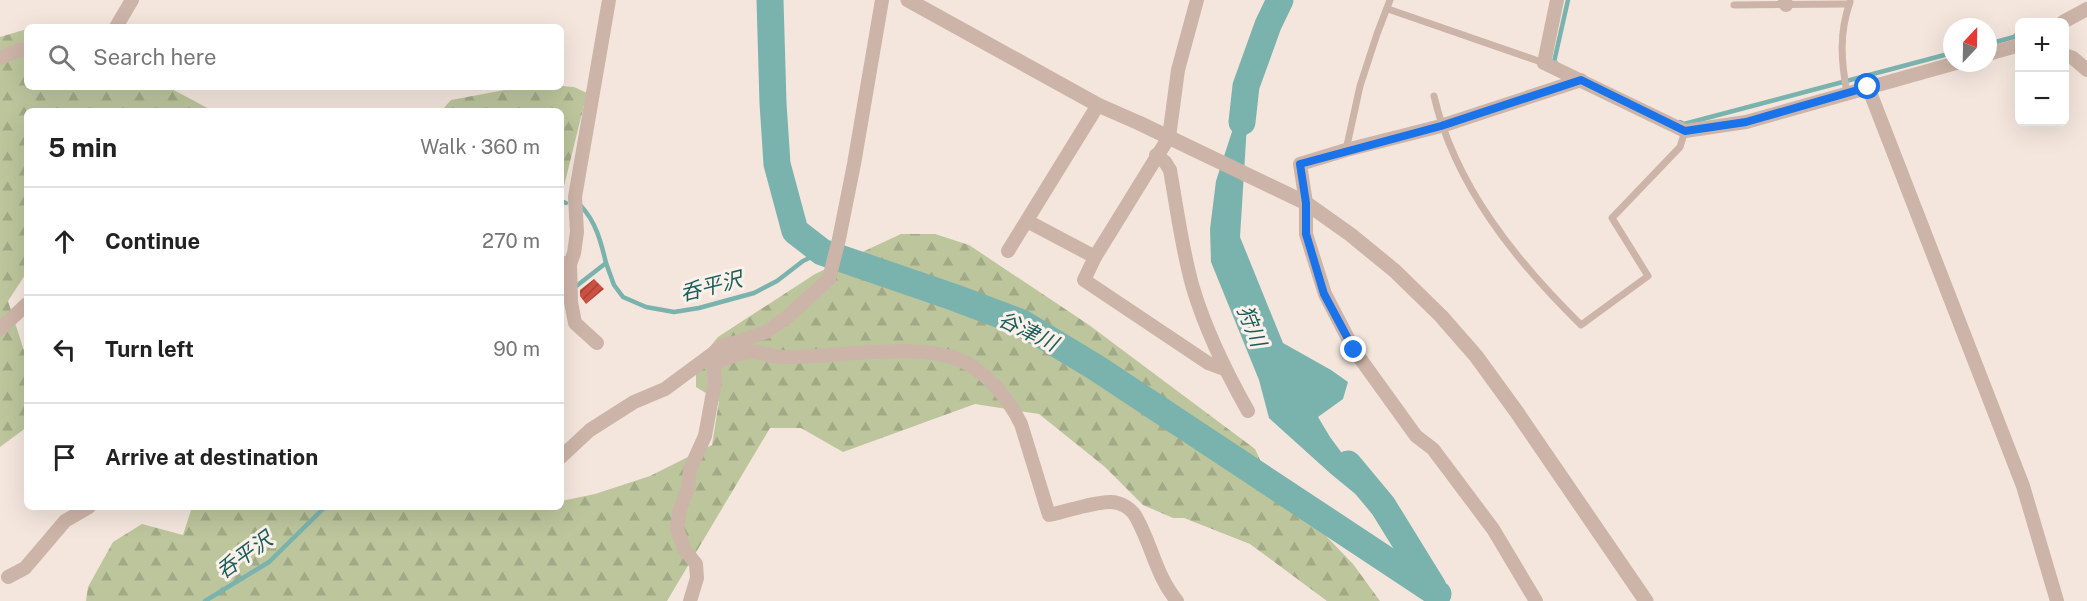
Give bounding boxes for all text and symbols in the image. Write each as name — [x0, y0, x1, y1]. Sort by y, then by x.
north arrow — [1943, 18, 1997, 72]
map controls — [2015, 18, 2069, 126]
button: + — [2015, 18, 2069, 72]
search box — [24, 24, 564, 90]
icon: search — [45, 41, 78, 74]
text: Search here — [93, 44, 217, 70]
button: − — [2015, 72, 2069, 126]
route start — [1854, 73, 1880, 99]
text: 5 min — [48, 132, 117, 163]
text: Walk · 360 m — [420, 135, 540, 159]
icon: ahead — [48, 225, 81, 258]
text: Continue — [105, 228, 200, 254]
text: 270 m — [482, 229, 540, 253]
water label: 呑平沢 — [677, 266, 747, 306]
water label: 狩川 — [1233, 302, 1272, 352]
water label: 谷津川 — [994, 306, 1064, 357]
icon: left — [48, 333, 81, 366]
text: Turn left — [105, 336, 194, 362]
route end — [1340, 336, 1366, 362]
text: 90 m — [493, 337, 540, 361]
icon: arrive — [48, 441, 81, 474]
text: Arrive at destination — [105, 444, 318, 470]
water label: 呑平沢 — [211, 525, 279, 584]

